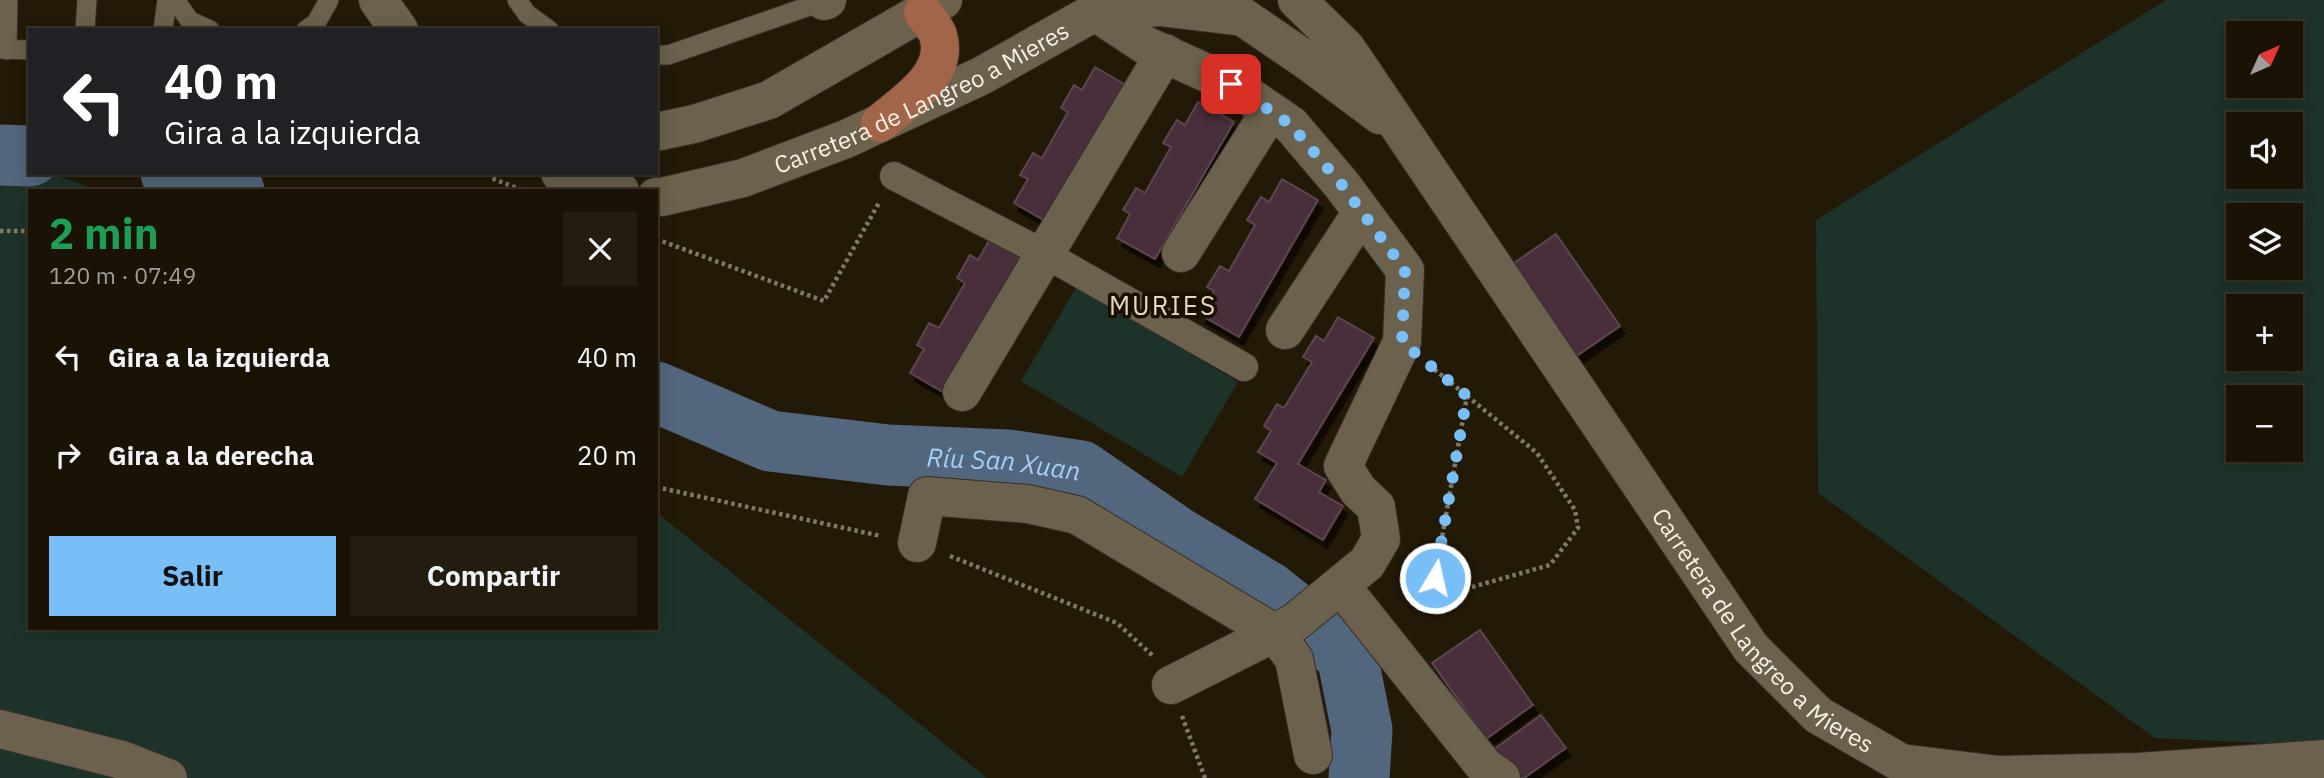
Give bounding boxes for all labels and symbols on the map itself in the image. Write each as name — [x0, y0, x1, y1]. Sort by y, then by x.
street label: Carretera de Langreo a Mieres — [769, 14, 1074, 181]
north arrow — [2226, 21, 2303, 98]
pin — [1201, 54, 1261, 114]
district label: MURIES — [1109, 288, 1217, 322]
water label: Ríu San Xuan — [926, 440, 1083, 488]
street label: Carretera de Langreo a Mieres — [1645, 502, 1880, 760]
position arrow — [1398, 541, 1472, 615]

